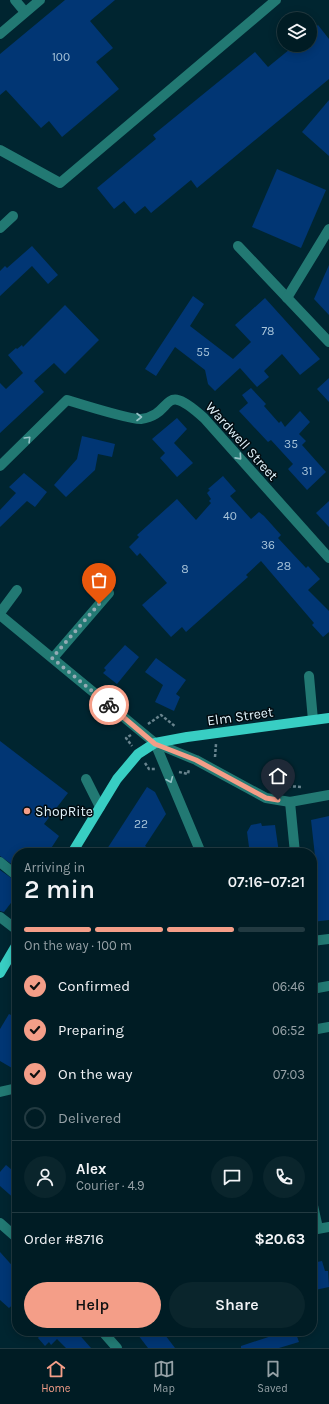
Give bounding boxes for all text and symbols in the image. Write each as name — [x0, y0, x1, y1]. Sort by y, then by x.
map controls — [277, 12, 317, 52]
button: layers — [277, 12, 317, 52]
house number: 100 — [52, 50, 70, 64]
house number: 78 — [261, 324, 275, 338]
house number: 55 — [196, 345, 210, 359]
street label: Wardwell Street — [202, 398, 281, 484]
one-way arrow — [137, 413, 143, 421]
one-way arrow — [23, 436, 31, 444]
house number: 35 — [284, 437, 298, 451]
one-way arrow — [234, 452, 241, 460]
house number: 31 — [301, 464, 313, 478]
house number: 40 — [223, 509, 237, 523]
house number: 36 — [261, 538, 275, 552]
house number: 28 — [277, 559, 291, 573]
house number: 8 — [181, 562, 189, 576]
pin — [82, 563, 116, 604]
icon: bag — [88, 569, 110, 591]
courier — [89, 685, 129, 725]
icon: bike — [98, 694, 120, 716]
street label: Elm Street — [206, 703, 274, 730]
pin — [261, 759, 295, 800]
icon: home — [267, 765, 289, 787]
one-way arrow — [165, 775, 173, 783]
place label: ShopRite — [35, 803, 93, 820]
marker: ShopRite — [22, 806, 32, 816]
house number: 22 — [134, 817, 148, 831]
text: Arriving in — [24, 860, 85, 875]
text: 07:16–07:21 — [228, 873, 305, 891]
text: 2 min — [24, 874, 95, 905]
text: On the way · 100 m — [24, 938, 132, 953]
icon: check — [24, 975, 46, 997]
text: Confirmed — [58, 977, 130, 995]
text: 06:46 — [272, 979, 305, 994]
icon: check — [24, 1019, 46, 1041]
text: Preparing — [58, 1021, 124, 1039]
text: 06:52 — [272, 1023, 305, 1038]
icon: check — [24, 1063, 46, 1085]
text: On the way — [58, 1065, 132, 1083]
text: 07:03 — [273, 1067, 305, 1082]
text: Delivered — [58, 1109, 122, 1127]
button: person — [24, 1156, 66, 1198]
button: chat — [211, 1156, 253, 1198]
button: phone — [263, 1156, 305, 1198]
text: Alex — [76, 1160, 106, 1178]
text: Courier · 4.9 — [76, 1178, 145, 1193]
text: Order #8716 — [24, 1230, 104, 1248]
text: $20.63 — [254, 1230, 305, 1248]
button: Help — [24, 1282, 161, 1328]
button: Share — [169, 1282, 305, 1328]
tab: Home — [41, 1358, 71, 1395]
tab: Map — [153, 1358, 175, 1395]
tab: Saved — [257, 1358, 288, 1395]

